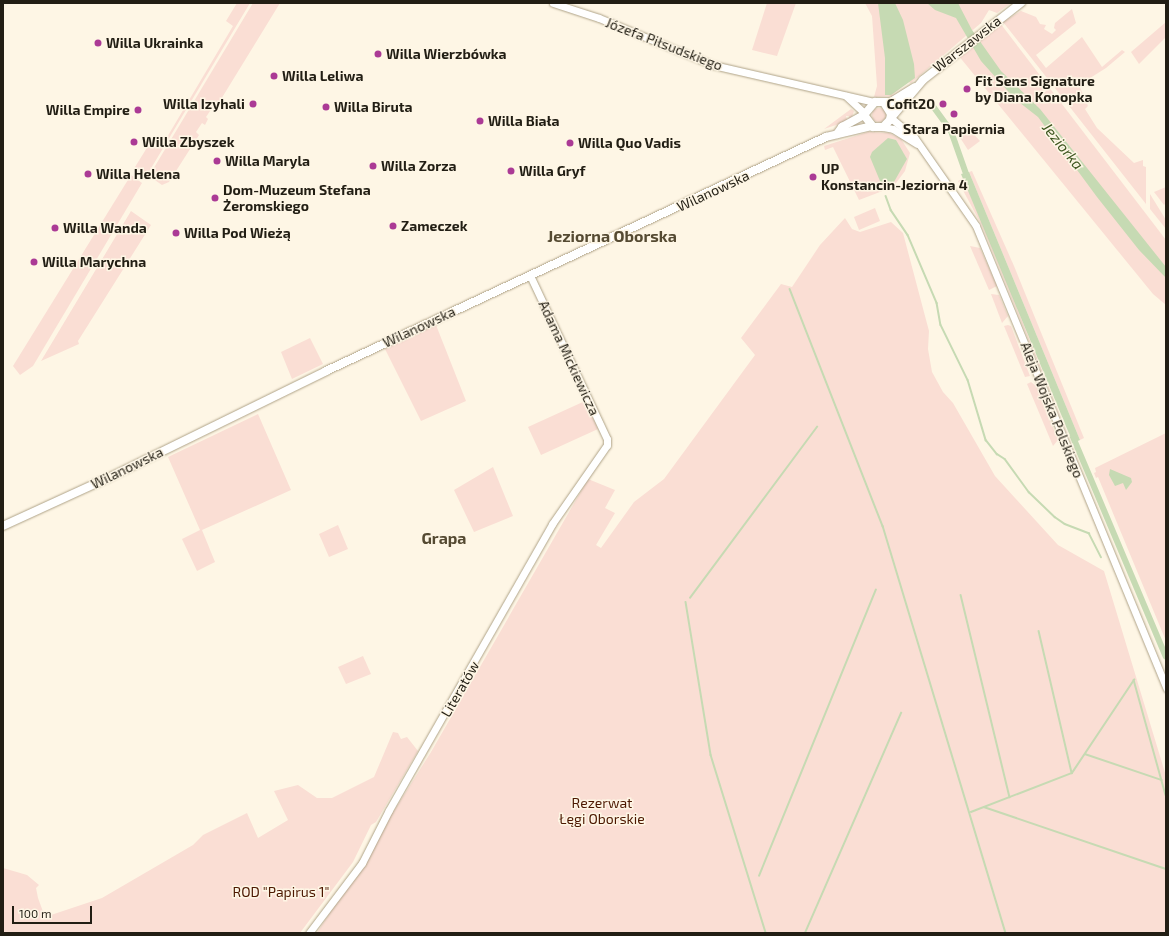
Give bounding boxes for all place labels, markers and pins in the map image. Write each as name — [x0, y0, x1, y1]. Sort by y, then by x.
place label: Willa Ukrainka — [106, 35, 203, 51]
marker: Willa Ukrainka — [93, 38, 103, 48]
place label: Willa Wierzbówka — [386, 46, 507, 62]
marker: Willa Wierzbówka — [373, 49, 383, 59]
place label: Willa Leliwa — [282, 68, 363, 84]
marker: Willa Leliwa — [269, 71, 279, 81]
place label: Fit Sens Signature by Diana Konopka — [975, 73, 1095, 106]
marker: Fit Sens Signature by Diana Konopka — [962, 84, 972, 94]
place label: Willa Izyhali — [163, 96, 245, 112]
place label: Cofit20 — [886, 96, 935, 112]
marker: Willa Izyhali — [248, 99, 258, 109]
place label: Willa Biruta — [334, 99, 413, 115]
marker: Cofit20 — [938, 99, 948, 109]
place label: Willa Empire — [46, 102, 130, 118]
marker: Willa Biruta — [321, 102, 331, 112]
marker: Willa Empire — [133, 105, 143, 115]
marker: Stara Papiernia — [949, 109, 959, 119]
place label: Willa Biała — [488, 113, 560, 129]
marker: Willa Biała — [475, 116, 485, 126]
place label: Stara Papiernia — [903, 121, 1005, 137]
place label: Willa Zbyszek — [142, 134, 234, 150]
place label: Willa Quo Vadis — [578, 135, 681, 151]
marker: Willa Zbyszek — [129, 137, 139, 147]
marker: Willa Quo Vadis — [565, 138, 575, 148]
place label: Willa Maryla — [225, 153, 310, 169]
marker: Willa Maryla — [212, 156, 222, 166]
place label: Willa Zorza — [381, 158, 457, 174]
marker: Willa Zorza — [368, 161, 378, 171]
place label: UP Konstancin-Jeziorna 4 — [821, 161, 968, 194]
place label: Willa Gryf — [519, 163, 585, 179]
place label: Willa Helena — [96, 166, 180, 182]
marker: Willa Gryf — [506, 166, 516, 176]
marker: Willa Helena — [83, 169, 93, 179]
marker: UP Konstancin-Jeziorna 4 — [808, 172, 818, 182]
place label: Dom-Muzeum Stefana Żeromskiego — [223, 182, 371, 214]
marker: Dom-Muzeum Stefana Żeromskiego — [210, 193, 220, 203]
place label: Zameczek — [401, 218, 468, 234]
place label: Willa Wanda — [63, 220, 147, 236]
marker: Zameczek — [388, 221, 398, 231]
marker: Willa Wanda — [50, 223, 60, 233]
place label: Willa Pod Wieżą — [184, 225, 291, 241]
marker: Willa Pod Wieżą — [171, 228, 181, 238]
place label: Willa Marychna — [42, 254, 146, 270]
marker: Willa Marychna — [29, 257, 39, 267]

